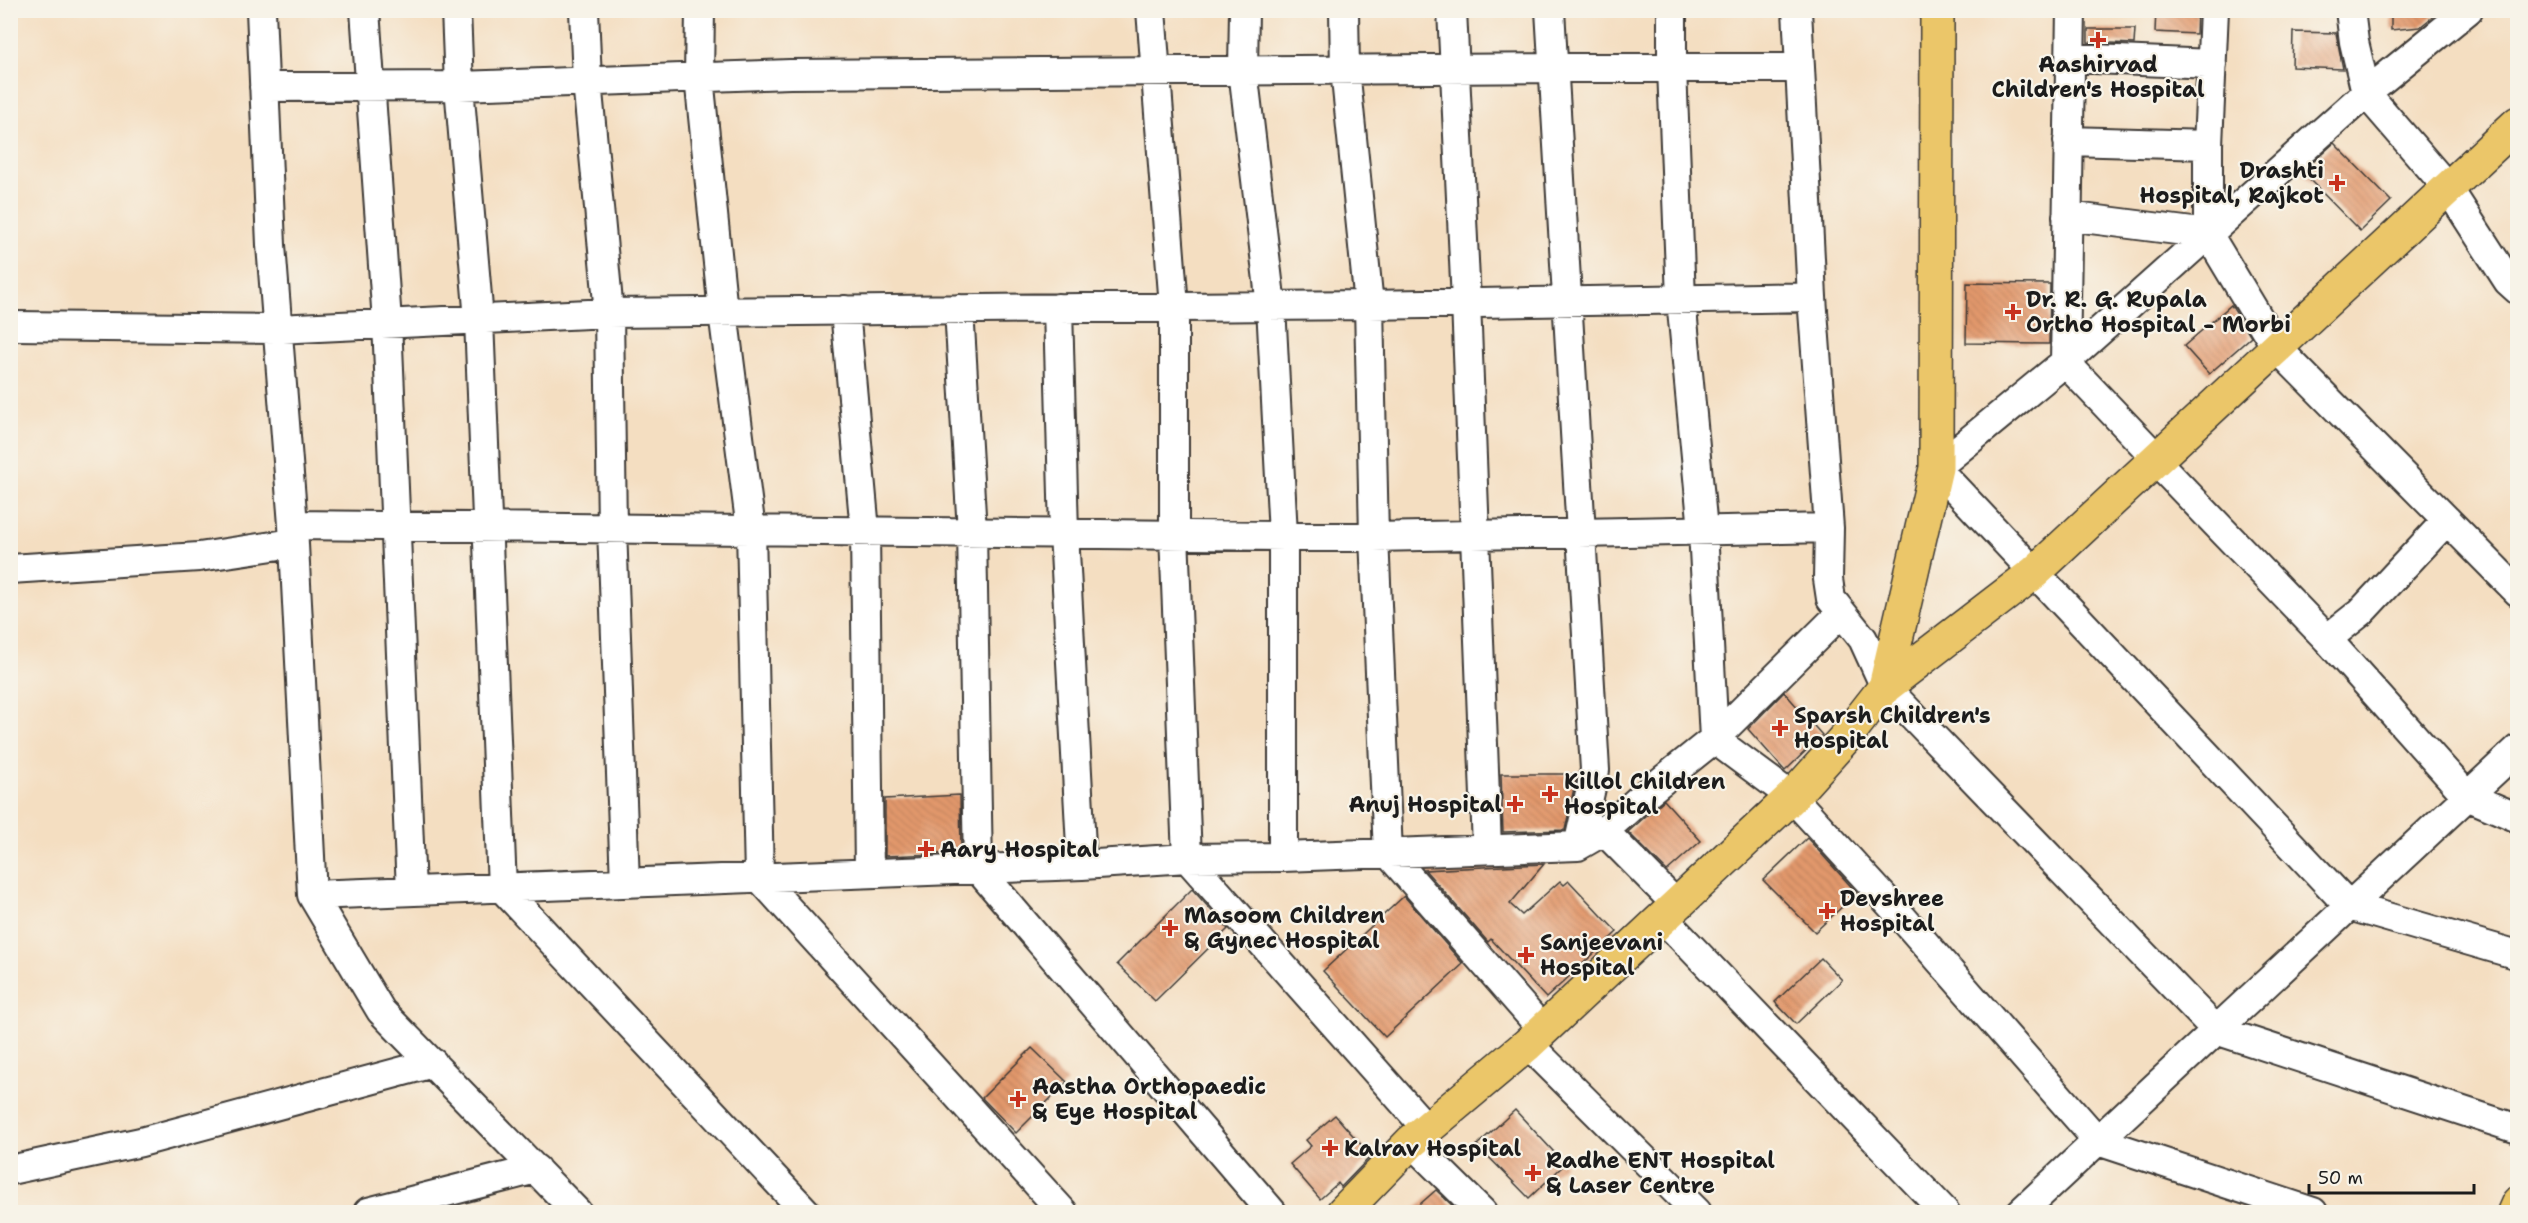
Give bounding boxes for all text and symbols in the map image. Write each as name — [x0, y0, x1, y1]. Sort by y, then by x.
marker: Aashirvad Children's Hospital — [2089, 31, 2107, 49]
place label: Aashirvad Children's Hospital — [1991, 50, 2205, 104]
place label: Drashti Hospital, Rajkot — [2139, 156, 2324, 210]
marker: Drashti Hospital, Rajkot — [2328, 174, 2346, 192]
place label: Dr. R. G. Rupala Ortho Hospital - Morbi — [2026, 285, 2291, 339]
marker: Dr. R. G. Rupala Ortho Hospital - Morbi — [2004, 303, 2022, 321]
place label: Sparsh Children's Hospital — [1794, 701, 1991, 755]
marker: Sparsh Children's Hospital — [1771, 719, 1789, 737]
place label: Killol Children Hospital — [1564, 767, 1726, 821]
marker: Killol Children Hospital — [1541, 785, 1559, 803]
place label: Anuj Hospital — [1348, 790, 1502, 819]
marker: Anuj Hospital — [1506, 795, 1524, 813]
place label: Aary Hospital — [940, 835, 1100, 864]
marker: Aary Hospital — [917, 840, 935, 858]
place label: Devshree Hospital — [1840, 884, 1944, 938]
place label: Masoom Children & Gynec Hospital — [1184, 901, 1385, 955]
marker: Devshree Hospital — [1818, 902, 1836, 920]
marker: Masoom Children & Gynec Hospital — [1161, 919, 1179, 937]
place label: Sanjeevani Hospital — [1540, 928, 1663, 982]
marker: Sanjeevani Hospital — [1517, 946, 1535, 964]
place label: Aastha Orthopaedic & Eye Hospital — [1032, 1072, 1266, 1126]
marker: Aastha Orthopaedic & Eye Hospital — [1009, 1090, 1027, 1108]
place label: Kalrav Hospital — [1344, 1134, 1522, 1163]
marker: Kalrav Hospital — [1321, 1139, 1339, 1157]
place label: Radhe ENT Hospital & Laser Centre — [1546, 1146, 1775, 1200]
scale bar — [2309, 1157, 2474, 1195]
marker: Radhe ENT Hospital & Laser Centre — [1524, 1164, 1542, 1182]
text: 50 m — [2318, 1166, 2363, 1190]

